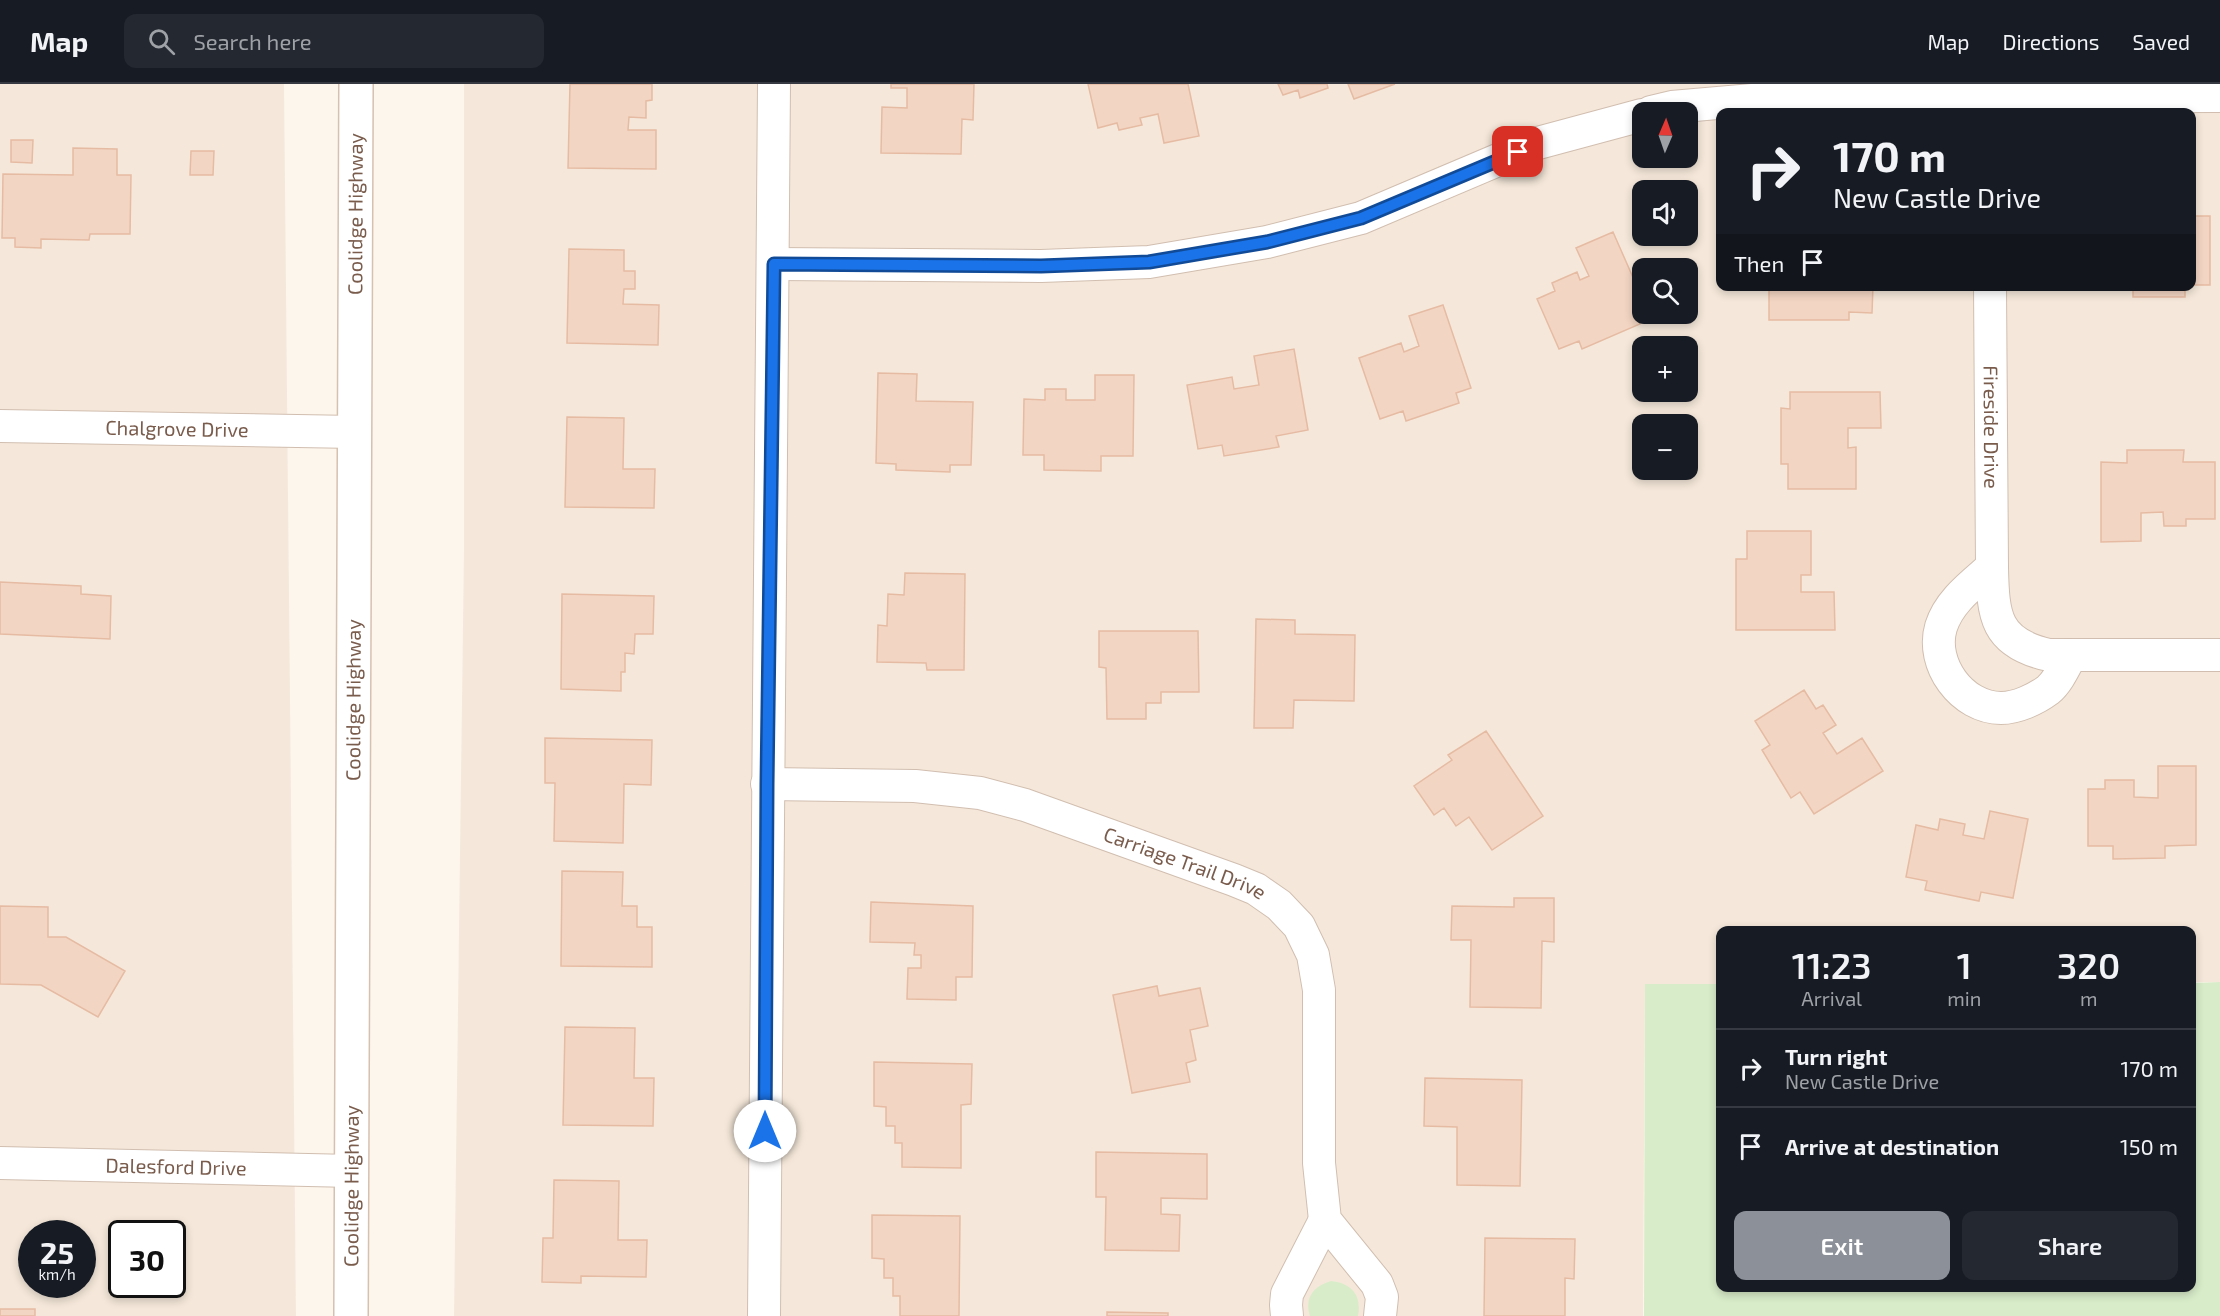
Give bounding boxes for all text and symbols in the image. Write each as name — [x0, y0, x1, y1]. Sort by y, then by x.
search box — [124, 14, 544, 68]
text: Map — [30, 24, 88, 58]
icon: search — [145, 25, 178, 58]
text: Search here — [193, 28, 312, 54]
text: Map — [1927, 29, 1970, 54]
text: Directions — [2003, 29, 2099, 54]
text: Saved — [2132, 29, 2190, 54]
north arrow — [1632, 102, 1698, 168]
map controls — [1632, 102, 1698, 480]
pin — [1492, 126, 1543, 177]
text: 170 m — [1833, 130, 1946, 180]
icon: right — [1734, 132, 1812, 210]
street label: Coolidge Highway — [342, 133, 367, 295]
icon: arrive — [1501, 135, 1534, 168]
button: sound — [1632, 180, 1698, 246]
text: New Castle Drive — [1833, 181, 2041, 213]
icon: arrive — [1796, 246, 1829, 279]
text: Then — [1734, 250, 1784, 276]
button: search — [1632, 258, 1698, 324]
button: + — [1632, 336, 1698, 402]
street label: Fireside Drive — [1980, 365, 2004, 489]
button: − — [1632, 414, 1698, 480]
street label: Chalgrove Drive — [105, 415, 249, 441]
street label: Coolidge Highway — [340, 619, 365, 781]
street label: Carriage Trail Drive — [1101, 821, 1272, 904]
text: 11:23 — [1792, 943, 1872, 986]
text: 1 — [1957, 943, 1972, 986]
text: 320 — [2057, 943, 2120, 986]
text: Arrival — [1801, 986, 1862, 1010]
text: min — [1947, 986, 1981, 1010]
text: m — [2080, 986, 2097, 1010]
text: Turn right — [1785, 1043, 1887, 1069]
icon: right — [1734, 1052, 1767, 1085]
text: 170 m — [2121, 1055, 2178, 1081]
text: New Castle Drive — [1785, 1069, 1939, 1093]
position arrow — [733, 1099, 797, 1163]
street label: Coolidge Highway — [338, 1105, 363, 1267]
icon: arrive — [1734, 1130, 1767, 1163]
text: Arrive at destination — [1785, 1133, 1999, 1159]
text: 150 m — [2120, 1133, 2178, 1159]
street label: Dalesford Drive — [105, 1152, 247, 1180]
button: Exit — [1734, 1211, 1950, 1280]
button: Share — [1962, 1211, 2178, 1280]
speed limit sign: 30 — [108, 1220, 186, 1298]
text: 25 — [40, 1234, 74, 1270]
text: km/h — [38, 1265, 76, 1283]

